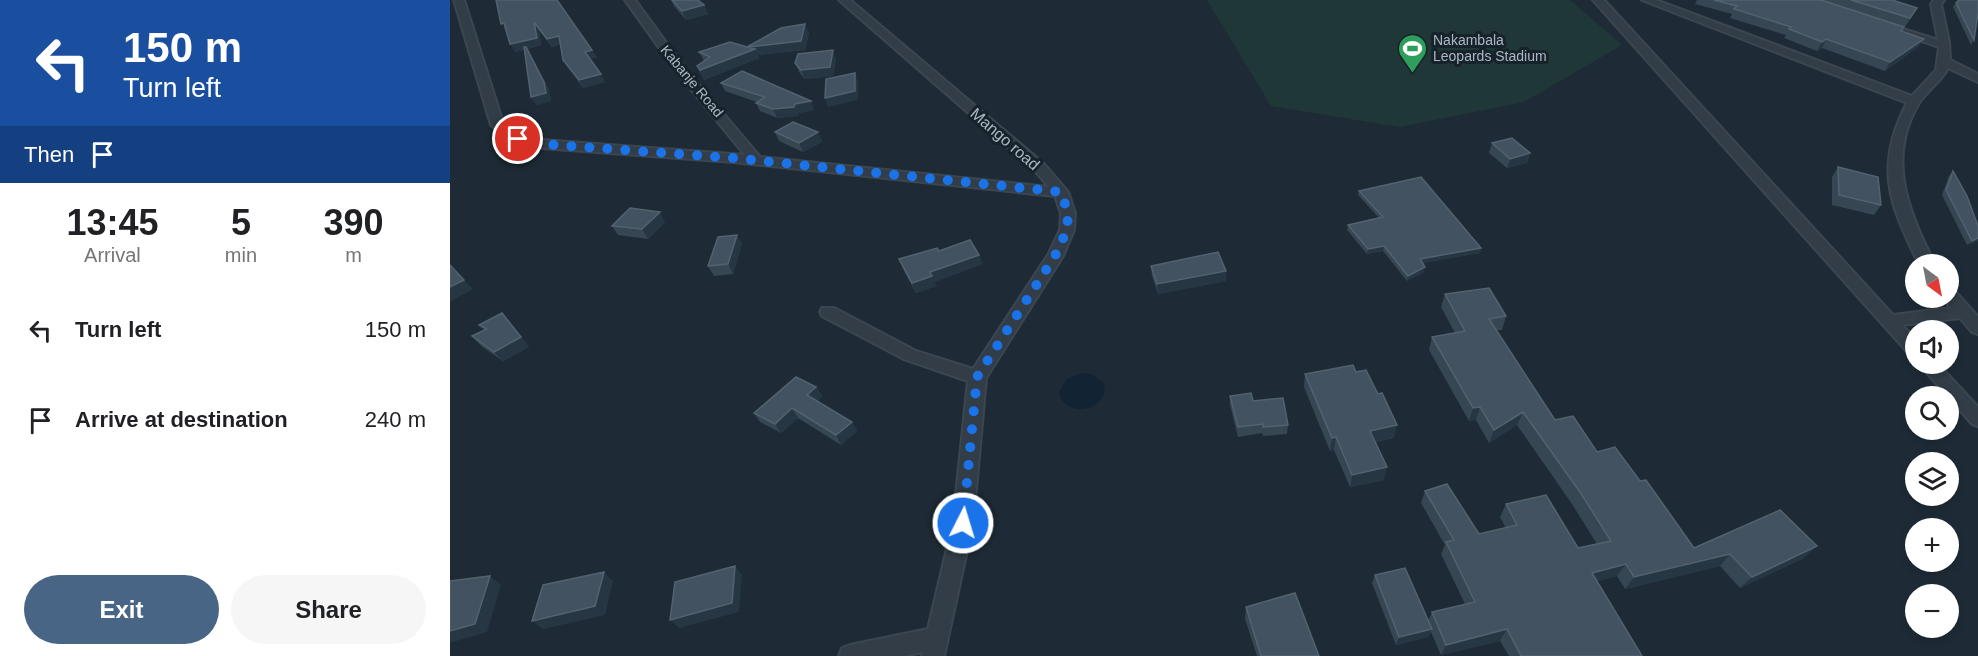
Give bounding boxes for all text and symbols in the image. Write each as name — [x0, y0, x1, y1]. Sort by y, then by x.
icon: left — [24, 24, 102, 102]
text: 150 m — [123, 24, 242, 71]
sports icon: Nakambala Leopards Stadium — [1396, 32, 1428, 74]
place label: Nakambala Leopards Stadium — [1433, 32, 1547, 64]
street label: Kabanje Road — [657, 42, 727, 120]
text: Turn left — [123, 73, 221, 103]
street label: Mango road — [967, 105, 1043, 173]
pin — [492, 113, 543, 164]
icon: arrive — [501, 122, 534, 155]
icon: arrive — [86, 138, 119, 171]
text: Then — [24, 142, 74, 167]
text: 13:45 — [66, 202, 158, 243]
text: 5 — [231, 202, 251, 243]
text: 390 — [323, 202, 384, 243]
text: Arrival — [84, 244, 141, 266]
text: min — [225, 244, 257, 266]
text: m — [345, 244, 362, 266]
north arrow — [1905, 254, 1959, 308]
map controls — [1905, 254, 1959, 638]
icon: left — [24, 314, 57, 347]
text: Turn left — [75, 317, 161, 342]
text: 150 m — [365, 317, 426, 342]
button: sound — [1905, 320, 1959, 374]
button: search — [1905, 386, 1959, 440]
icon: arrive — [24, 404, 57, 437]
text: Arrive at destination — [75, 407, 288, 432]
text: 240 m — [365, 407, 426, 432]
button: layers — [1905, 452, 1959, 506]
position arrow — [931, 491, 995, 555]
button: + — [1905, 518, 1959, 572]
button: Exit — [24, 575, 219, 644]
button: Share — [231, 575, 426, 644]
button: − — [1905, 584, 1959, 638]

